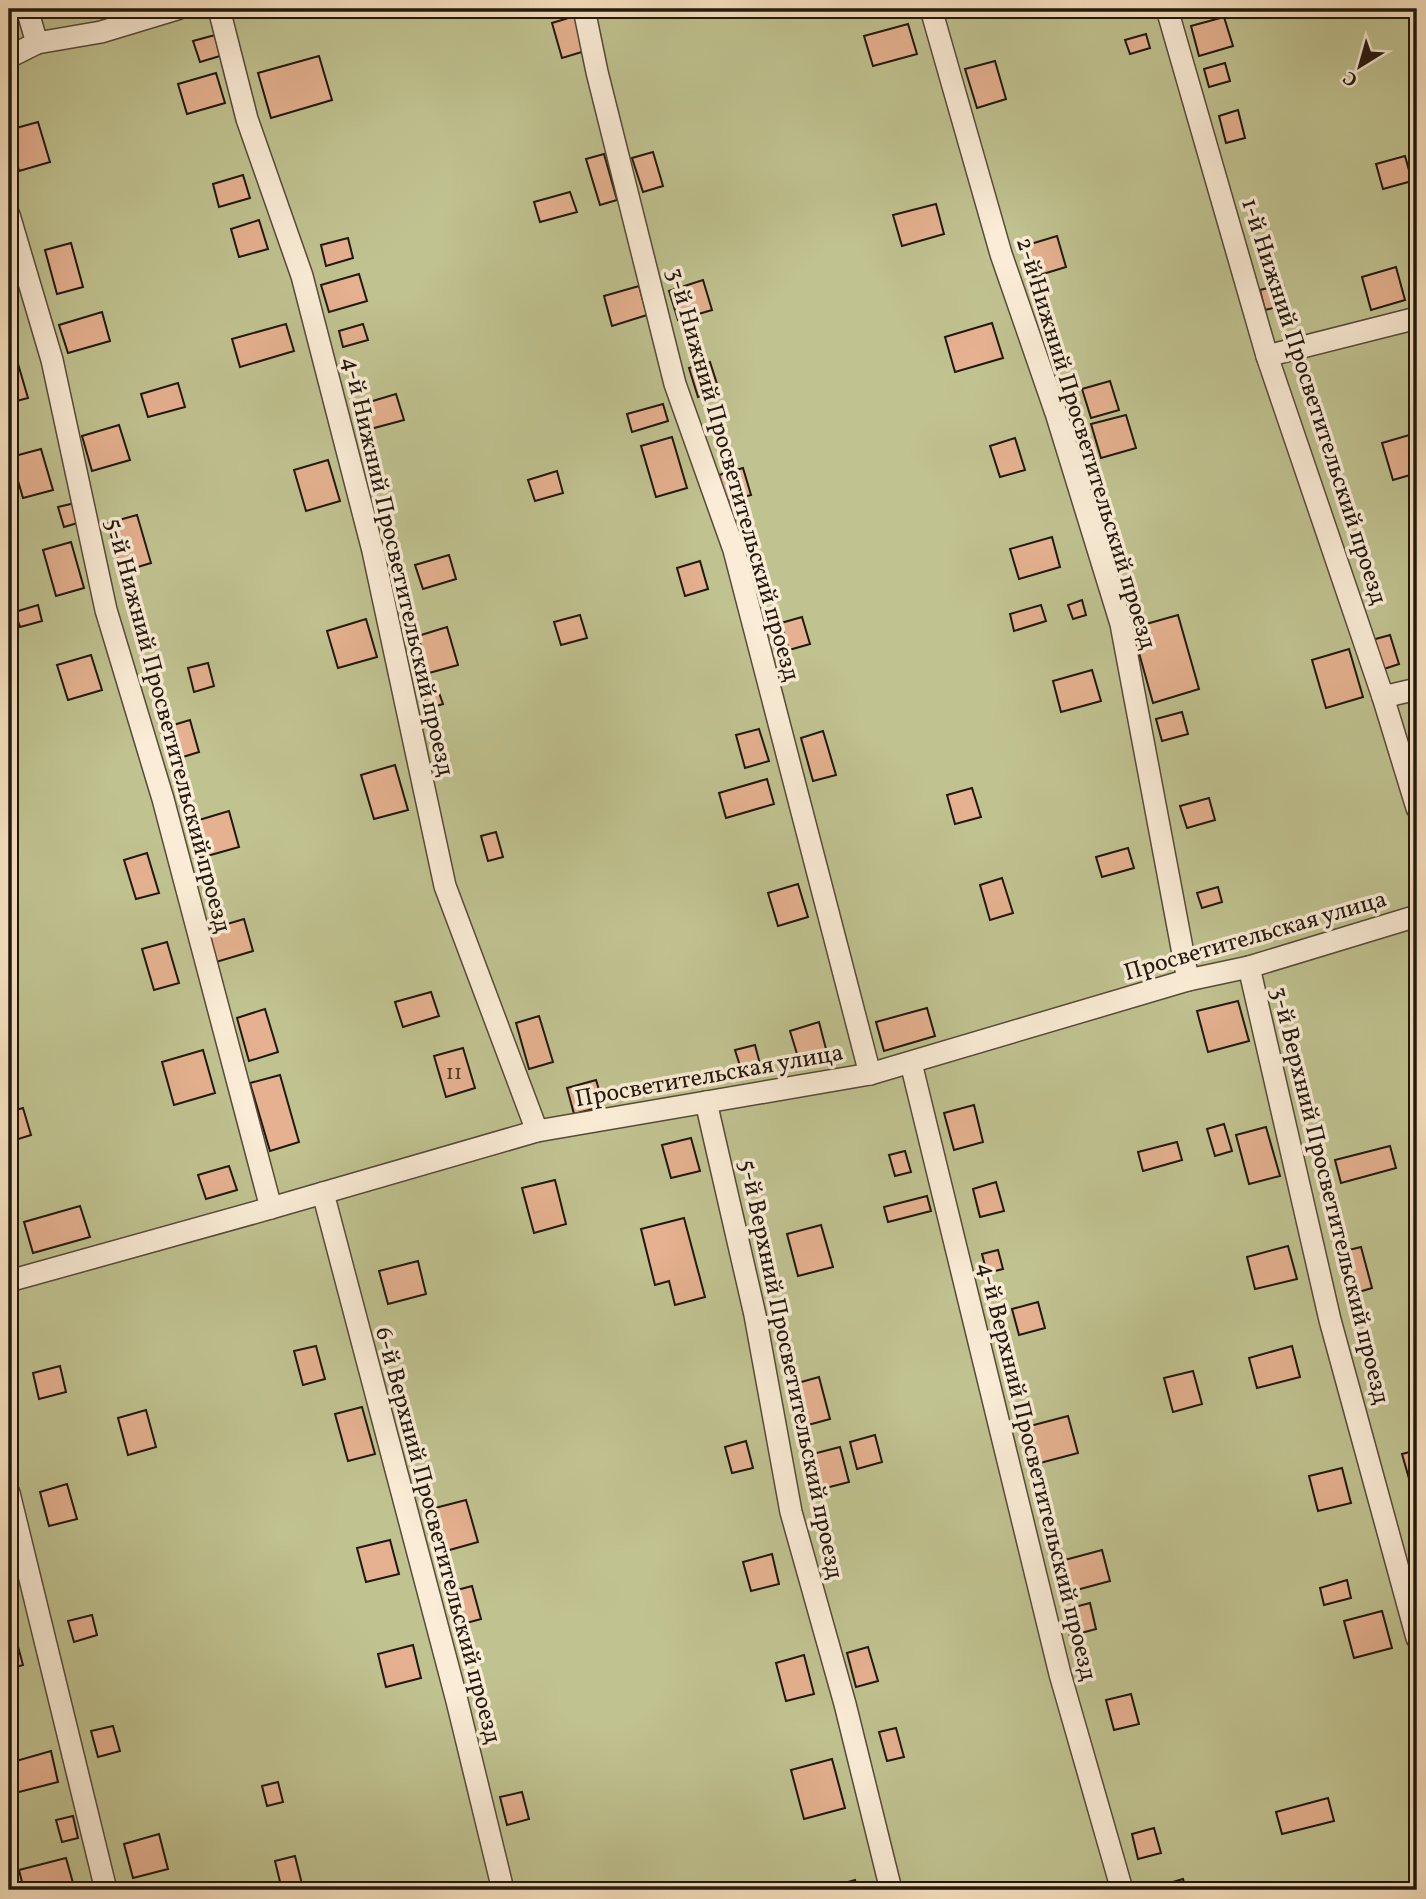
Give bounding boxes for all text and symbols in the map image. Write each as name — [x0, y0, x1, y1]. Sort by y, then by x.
north arrow — [1324, 32, 1394, 102]
text: С — [1338, 64, 1364, 92]
street label: 1-й Нижний Просветительский проезд — [1231, 194, 1395, 609]
street label: 2-й Нижний Просветительский проезд — [1006, 233, 1164, 654]
street label: 3-й Нижний Просветительский проезд — [657, 264, 808, 686]
street label: 4-й Нижний Просветительский проезд — [332, 353, 462, 780]
street label: 5-й Нижний Просветительский проезд — [95, 514, 239, 937]
street label: Просветительская улица — [1120, 883, 1391, 991]
street label: 3-й Верхний Просветительский проезд — [1261, 983, 1398, 1408]
street label: Просветительская улица — [572, 1037, 846, 1117]
house number: 11 — [446, 1059, 462, 1088]
street label: 5-й Верхний Просветительский проезд — [729, 1156, 851, 1583]
street label: 4-й Верхний Просветительский проезд — [968, 1259, 1105, 1685]
street label: 6-й Верхний Просветительский проезд — [365, 1324, 509, 1748]

